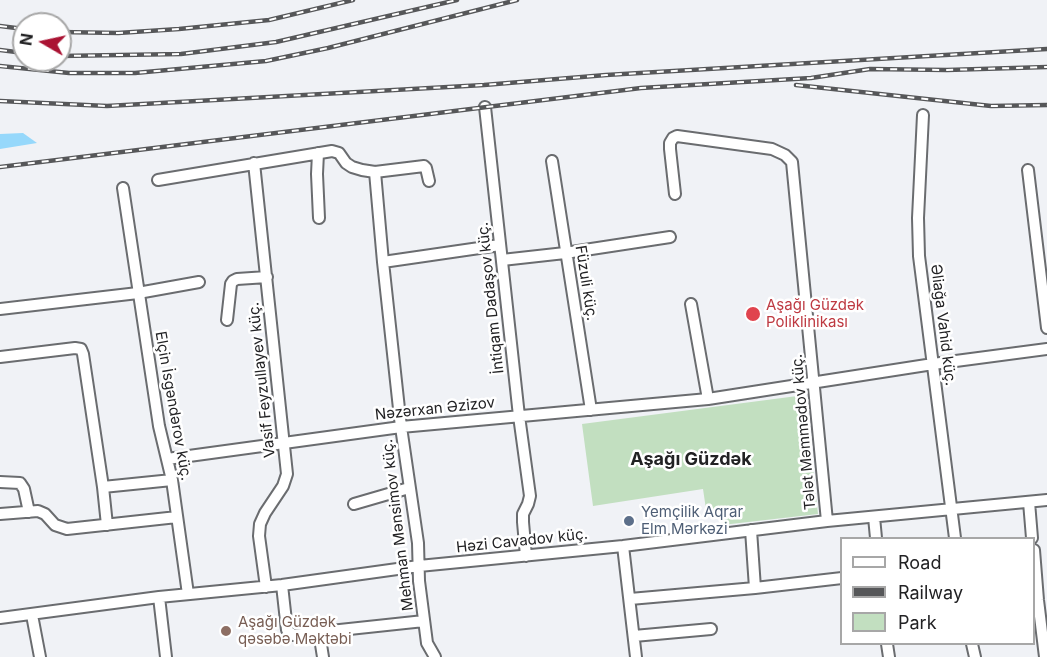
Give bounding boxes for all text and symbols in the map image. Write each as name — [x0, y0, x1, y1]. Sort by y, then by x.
north arrow — [12, 12, 72, 72]
text: N — [15, 32, 37, 47]
street label: İntiqam Dadaşov küç. — [474, 221, 508, 375]
street label: Füzuli küç. — [571, 244, 601, 322]
street label: Əliağa Vahid küç. — [927, 263, 959, 387]
place label: Aşağı Güzdək Poliklinikası — [766, 296, 864, 331]
street label: Vasif Feyzullayev küç. — [245, 301, 279, 459]
marker: Aşağı Güzdək Poliklinikası — [744, 305, 762, 323]
street label: Elçin İsgəndərov küç. — [151, 330, 195, 482]
street label: Tələt Məmmədov küç. — [788, 353, 820, 511]
street label: Nəzərxan Əzizov — [374, 394, 496, 424]
street label: Mehman Mənsimov küç. — [379, 438, 417, 612]
district label: Aşağı Güzdək — [630, 449, 752, 471]
place label: Yemçilik Aqrar Elm Mərkəzi — [641, 503, 743, 538]
marker: Yemçilik Aqrar Elm Mərkəzi — [622, 514, 636, 528]
street label: Həzi Cavadov küç. — [455, 525, 589, 557]
legend — [840, 537, 1035, 645]
text: Road — [898, 552, 941, 573]
text: Railway — [898, 582, 963, 603]
text: Park — [898, 612, 937, 633]
place label: Aşağı Güzdək qəsəbə Məktəbi — [238, 613, 352, 648]
marker: Aşağı Güzdək qəsəbə Məktəbi — [219, 624, 233, 638]

